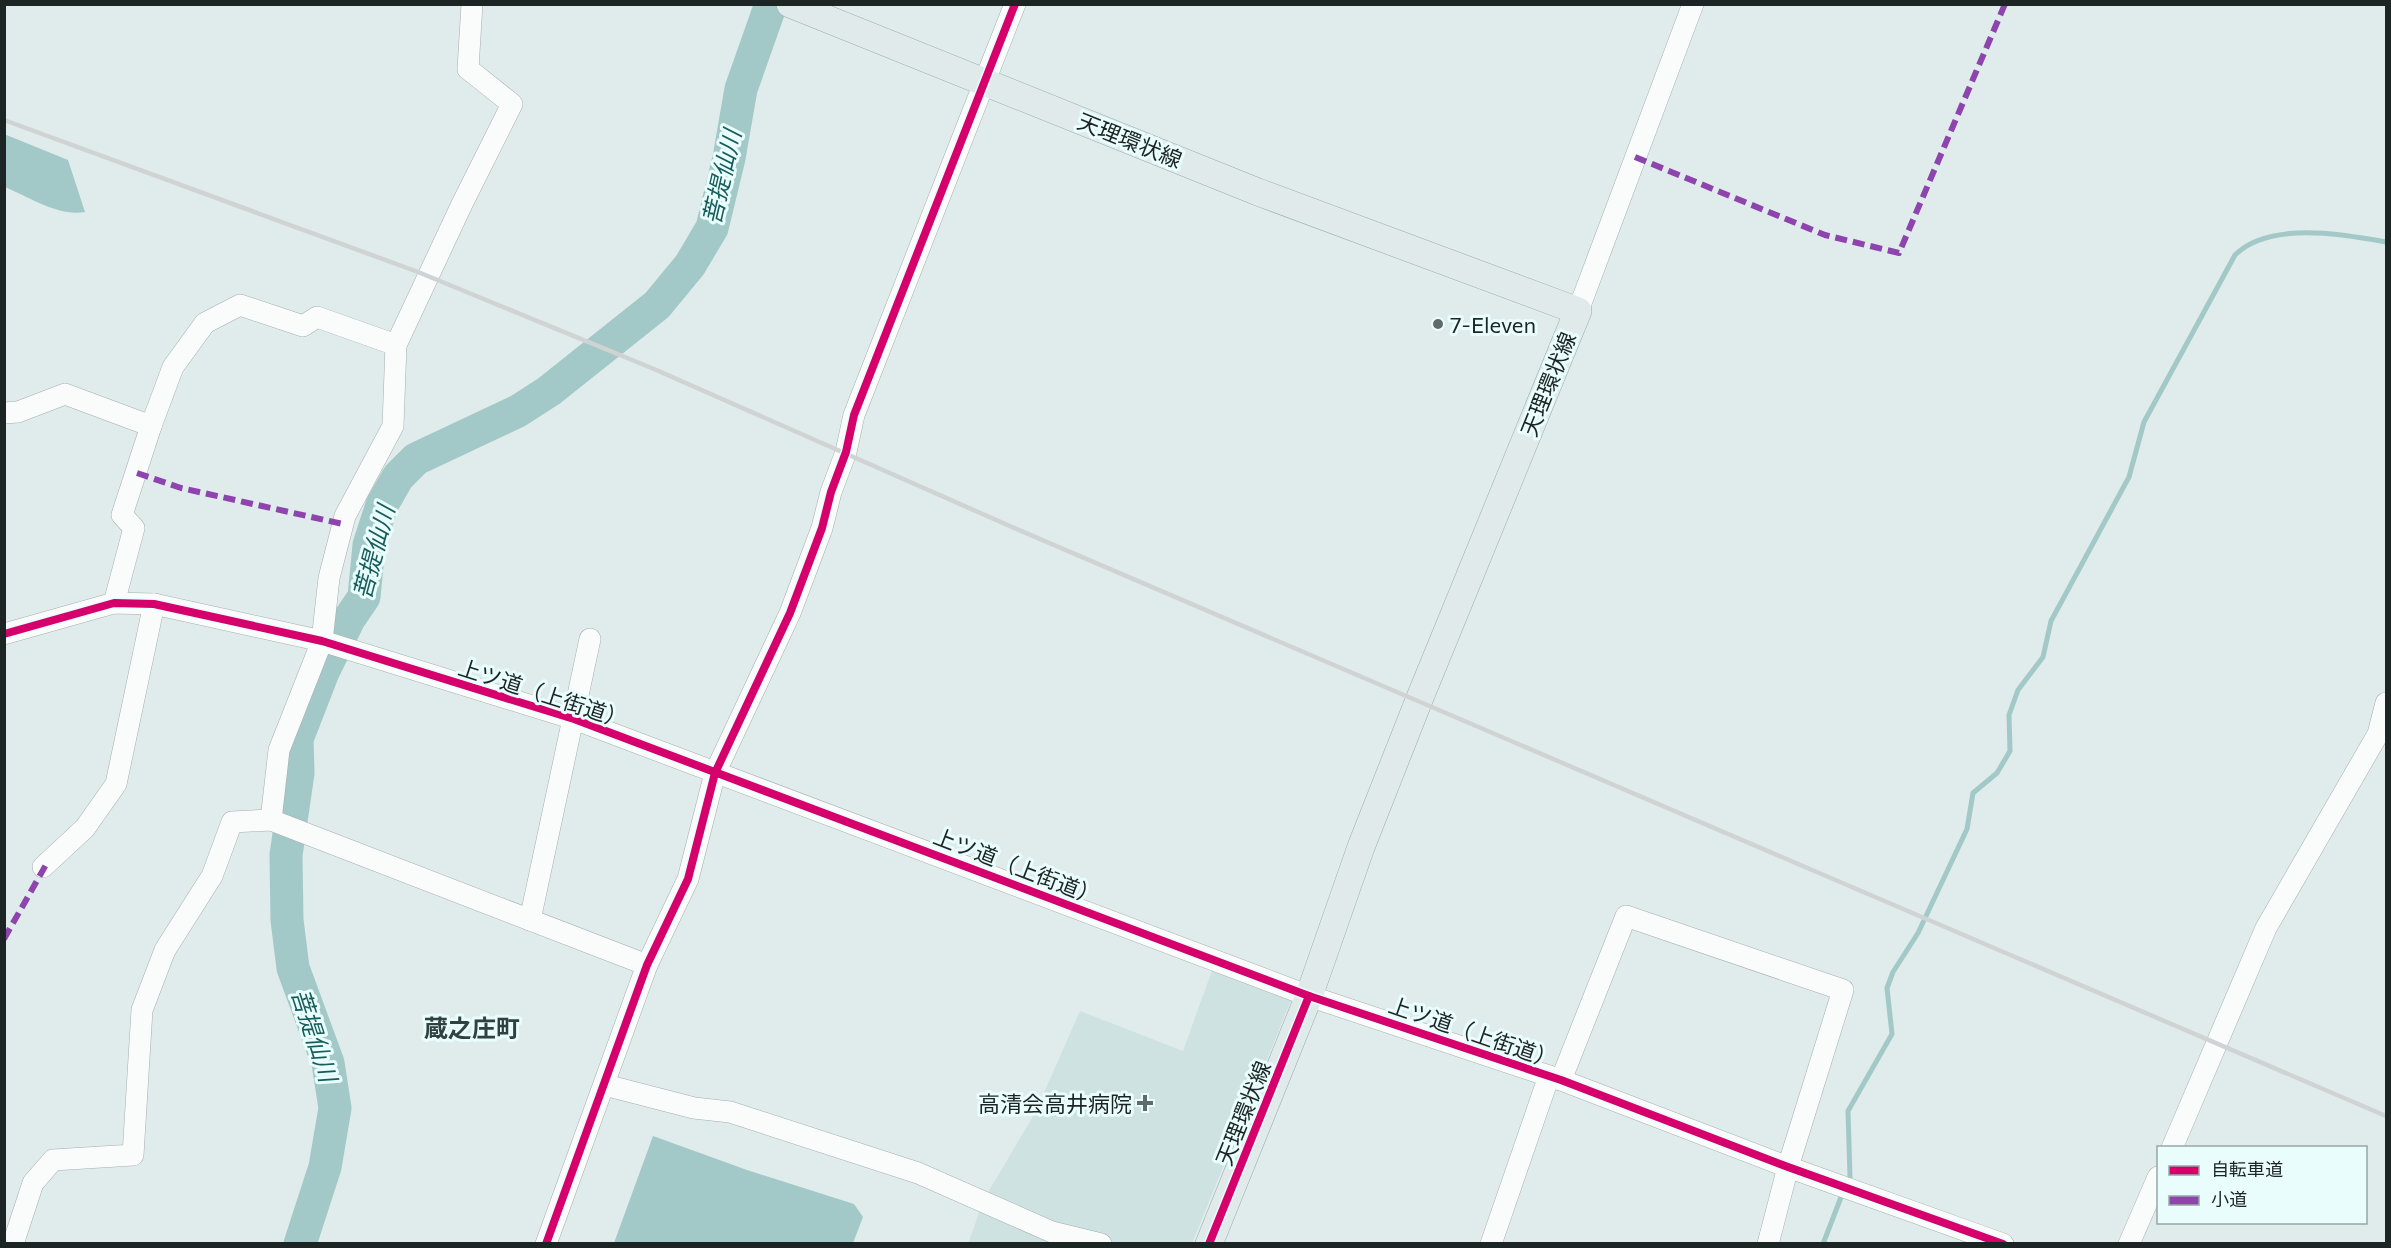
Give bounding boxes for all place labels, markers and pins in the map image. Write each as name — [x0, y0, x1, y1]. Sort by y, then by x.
place label: 7-Eleven — [1450, 311, 1536, 338]
marker: 7-Eleven — [1431, 317, 1445, 331]
place label: 高清会高井病院 — [978, 1090, 1132, 1117]
marker: 高清会高井病院 — [1136, 1094, 1154, 1112]

